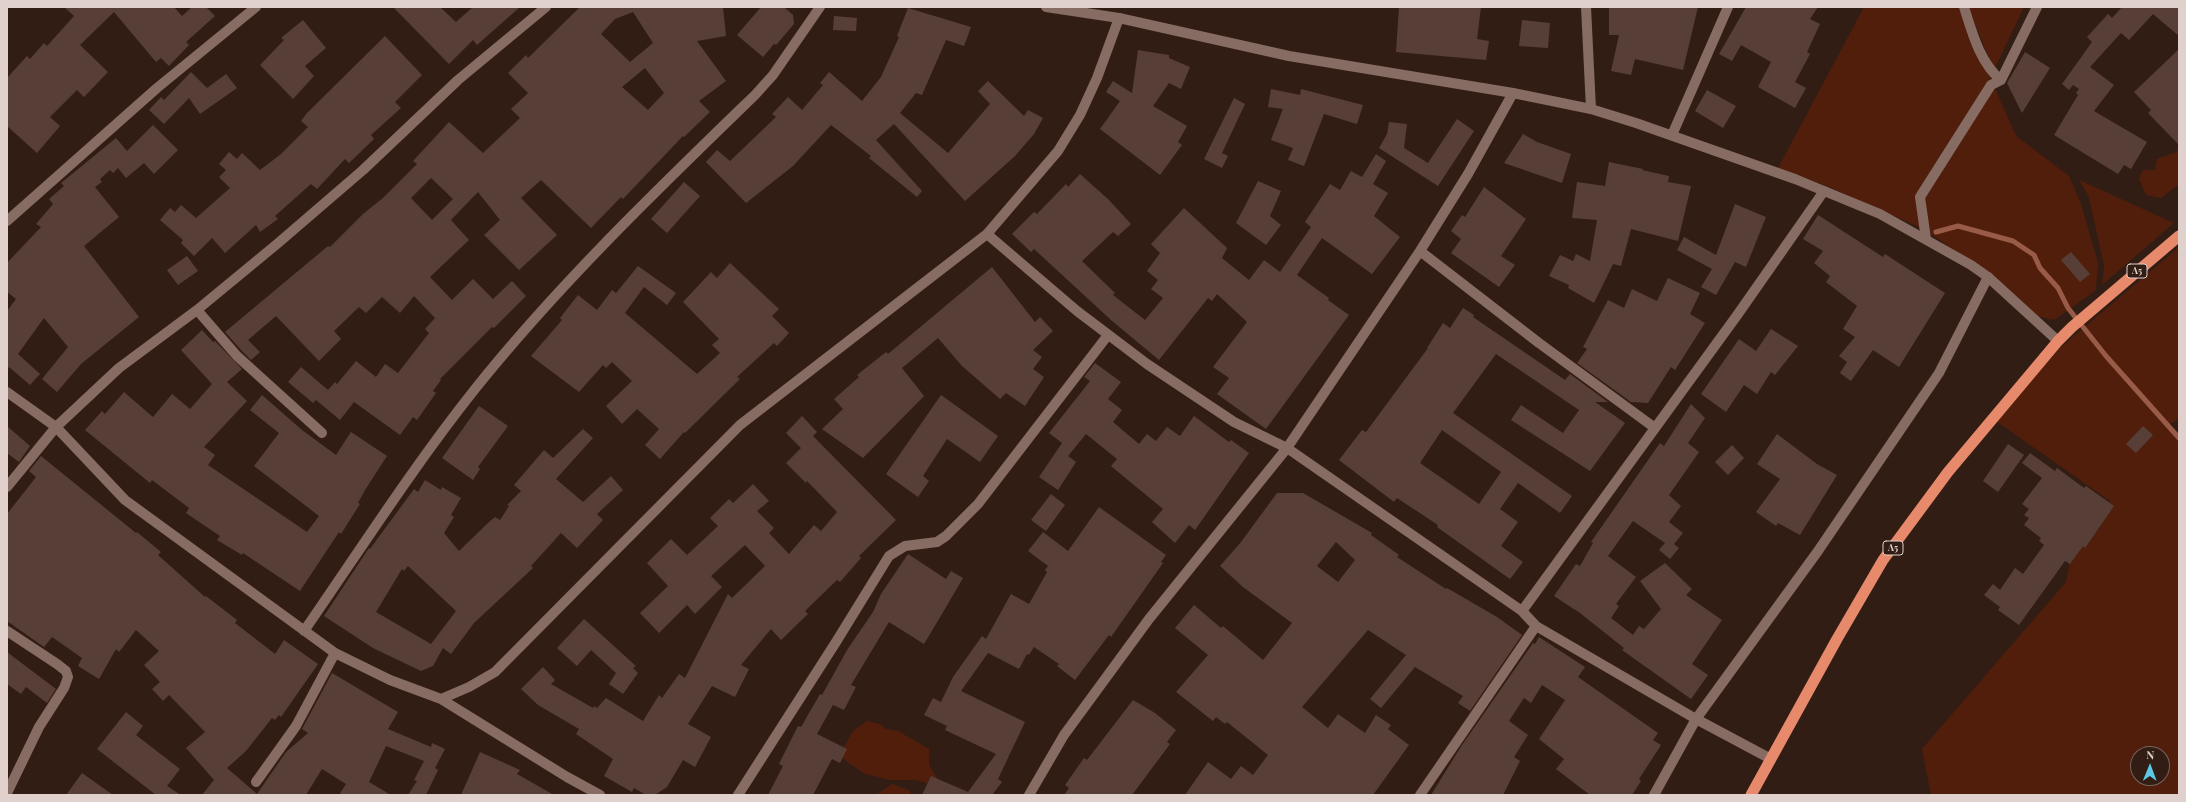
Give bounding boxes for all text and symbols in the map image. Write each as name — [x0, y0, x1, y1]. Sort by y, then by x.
road number: A5 — [2127, 264, 2147, 278]
road number: A5 — [1883, 541, 1903, 555]
north arrow — [2130, 746, 2170, 786]
text: N — [2146, 747, 2154, 762]

